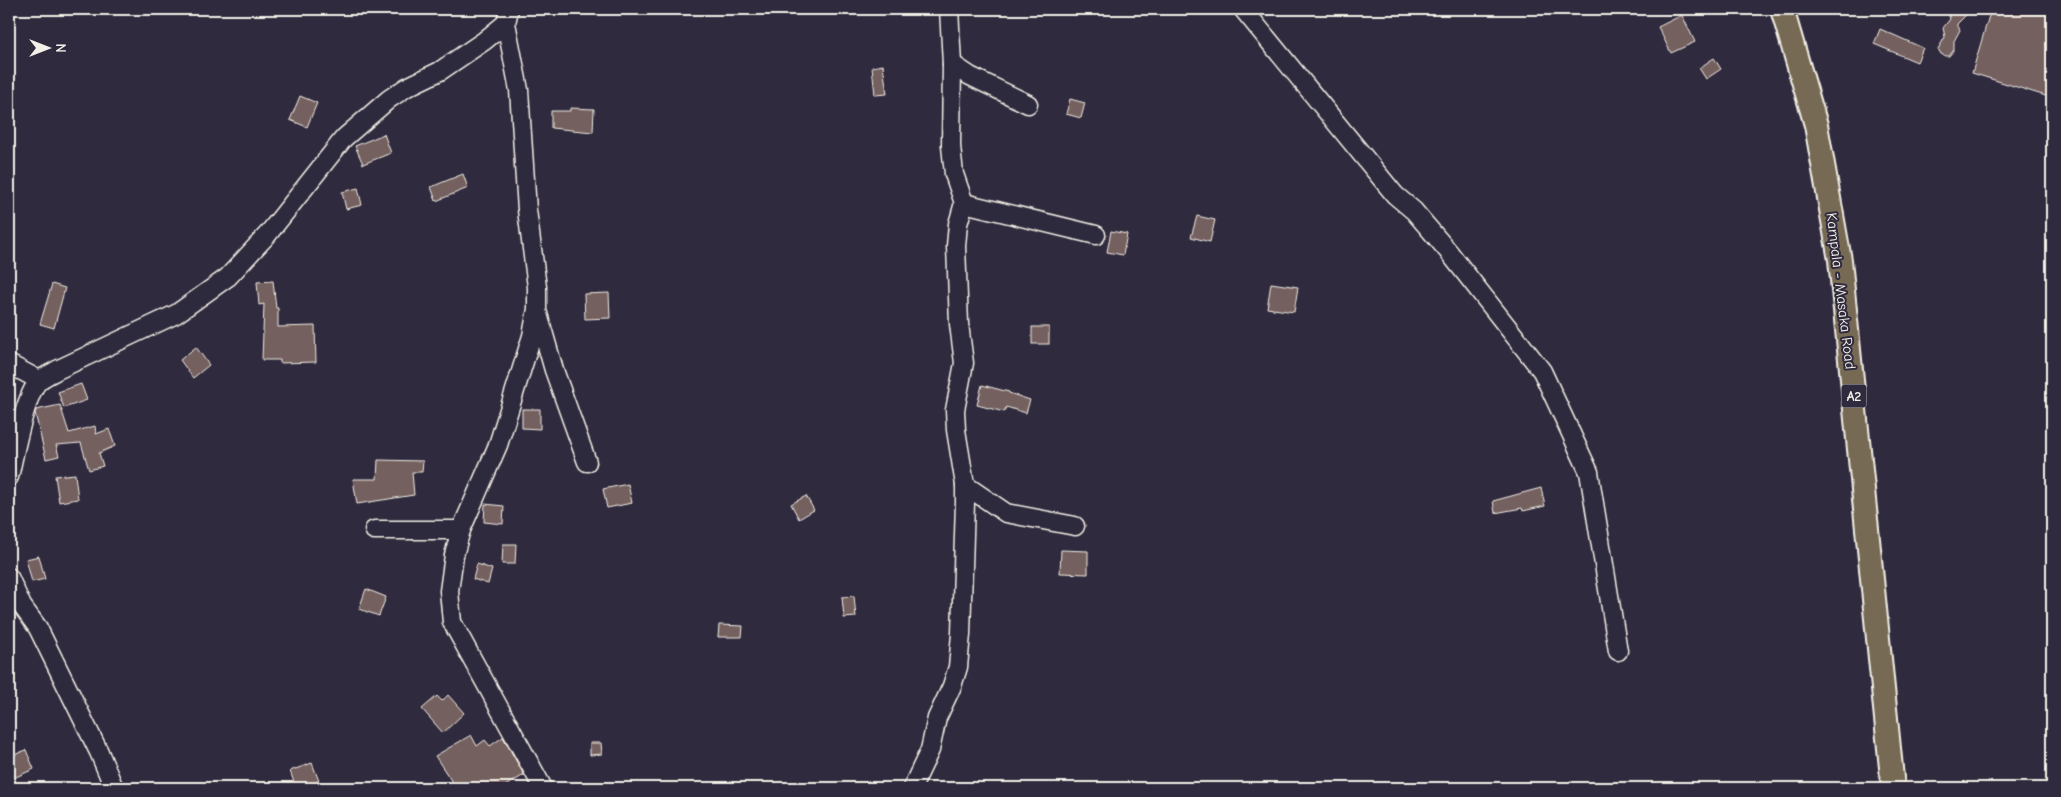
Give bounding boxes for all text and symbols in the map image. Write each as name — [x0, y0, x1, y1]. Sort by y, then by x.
north arrow — [22, 22, 72, 72]
text: N — [52, 43, 69, 53]
street label: Kampala - Masaka Road — [1822, 212, 1860, 370]
road number: A2 — [1842, 384, 1866, 408]

